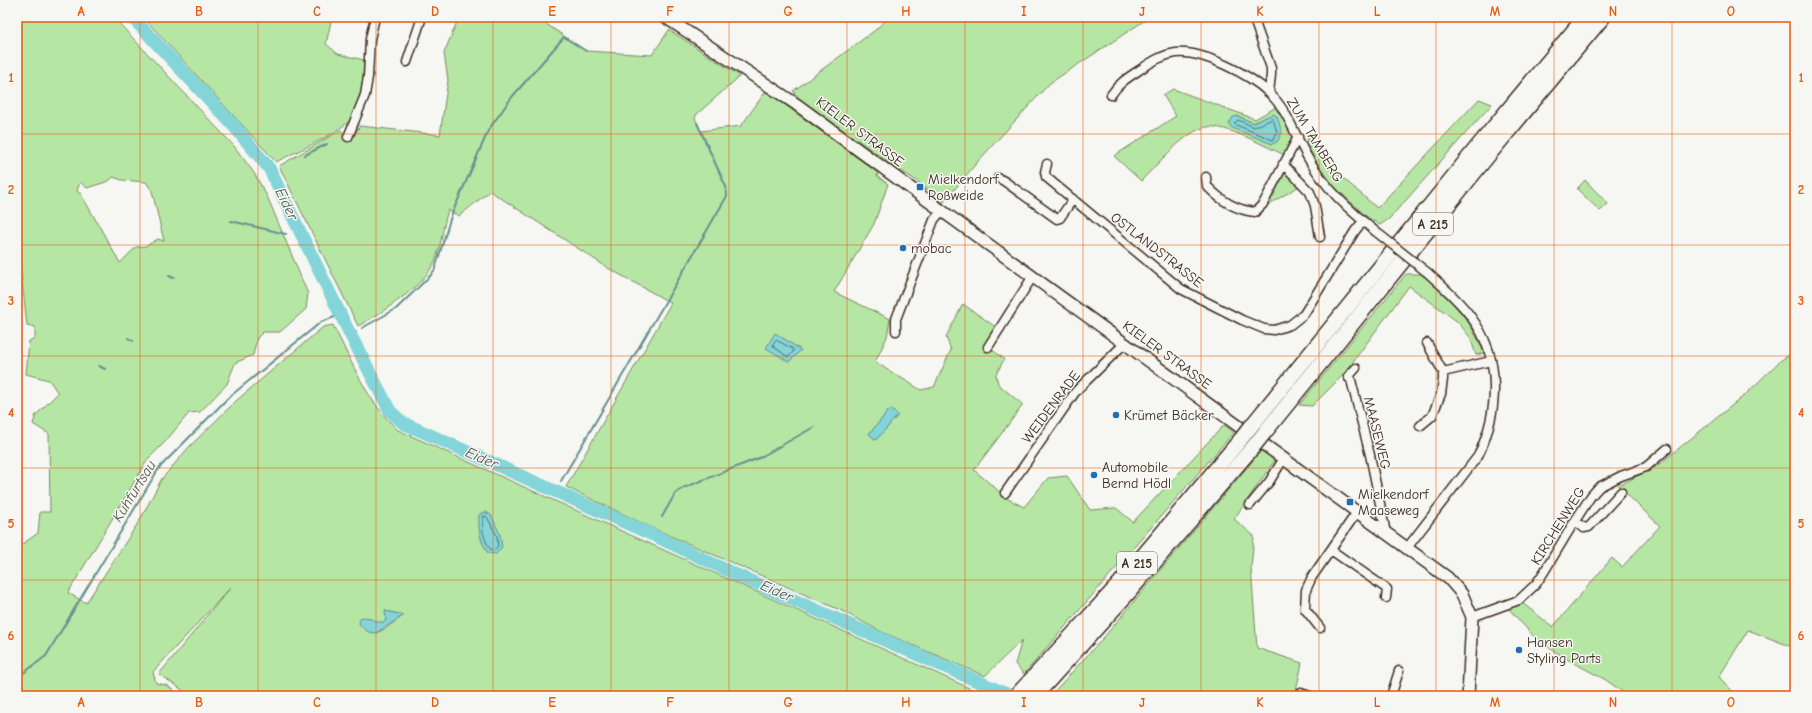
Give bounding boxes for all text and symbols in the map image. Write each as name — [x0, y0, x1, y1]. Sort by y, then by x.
text: A — [77, 4, 85, 19]
text: B — [195, 4, 203, 19]
text: C — [313, 4, 321, 19]
text: D — [431, 4, 439, 19]
text: E — [548, 4, 556, 19]
text: F — [666, 4, 674, 19]
text: G — [783, 4, 793, 19]
text: H — [901, 4, 911, 19]
text: I — [1021, 4, 1027, 19]
text: J — [1139, 4, 1145, 19]
text: K — [1256, 4, 1264, 19]
text: L — [1374, 4, 1381, 19]
text: M — [1490, 4, 1501, 19]
text: N — [1609, 4, 1617, 19]
text: O — [1727, 4, 1735, 19]
text: 1 — [8, 70, 14, 85]
text: 1 — [1798, 70, 1804, 85]
street label: KIELER STRASSE — [813, 93, 907, 171]
street label: ZUM TAMBERG — [1283, 95, 1347, 185]
place label: Mielkendorf Roßweide — [928, 171, 1000, 204]
text: 2 — [8, 182, 14, 197]
marker: Mielkendorf Roßweide — [915, 182, 925, 192]
text: 2 — [1798, 182, 1804, 197]
water label: Eider — [271, 185, 303, 224]
street label: OSTLANDSTRASSE — [1107, 209, 1207, 291]
road number: A 215 — [1413, 213, 1453, 235]
place label: mobac — [911, 240, 952, 257]
marker: mobac — [898, 243, 908, 253]
text: 3 — [8, 293, 14, 308]
text: 3 — [1798, 293, 1804, 308]
street label: KIELER STRASSE — [1119, 317, 1215, 393]
street label: WEIDENRADE — [1018, 367, 1084, 447]
street label: MAASEWEG — [1360, 395, 1394, 471]
text: 4 — [8, 405, 14, 420]
text: 4 — [1798, 405, 1804, 420]
place label: Krümet Bäcker — [1124, 407, 1214, 424]
marker: Krümet Bäcker — [1111, 410, 1121, 420]
water label: Eider — [463, 443, 502, 474]
water label: Kuhfurtsau — [108, 457, 160, 525]
place label: Automobile Bernd Hödl — [1102, 459, 1171, 492]
marker: Automobile Bernd Hödl — [1089, 470, 1099, 480]
street label: KIRCHENWEG — [1527, 484, 1589, 568]
place label: Mielkendorf Maaseweg — [1358, 486, 1430, 519]
marker: Mielkendorf Maaseweg — [1345, 497, 1355, 507]
text: 5 — [8, 516, 15, 531]
text: 5 — [1798, 516, 1805, 531]
road number: A 215 — [1117, 552, 1157, 574]
water label: Eider — [758, 576, 797, 607]
text: 6 — [8, 628, 15, 643]
text: 6 — [1798, 628, 1805, 643]
place label: Hansen Styling Parts — [1527, 634, 1601, 667]
marker: Hansen Styling Parts — [1514, 645, 1524, 655]
text: A — [77, 695, 85, 710]
text: B — [195, 695, 203, 710]
text: C — [313, 695, 321, 710]
text: D — [431, 695, 439, 710]
text: E — [548, 695, 556, 710]
text: F — [666, 695, 674, 710]
text: G — [783, 695, 793, 710]
text: H — [901, 695, 911, 710]
text: I — [1021, 695, 1027, 710]
text: J — [1139, 695, 1145, 710]
text: K — [1256, 695, 1264, 710]
text: L — [1374, 695, 1381, 710]
text: M — [1490, 695, 1501, 710]
text: N — [1609, 695, 1617, 710]
text: O — [1727, 695, 1735, 710]

